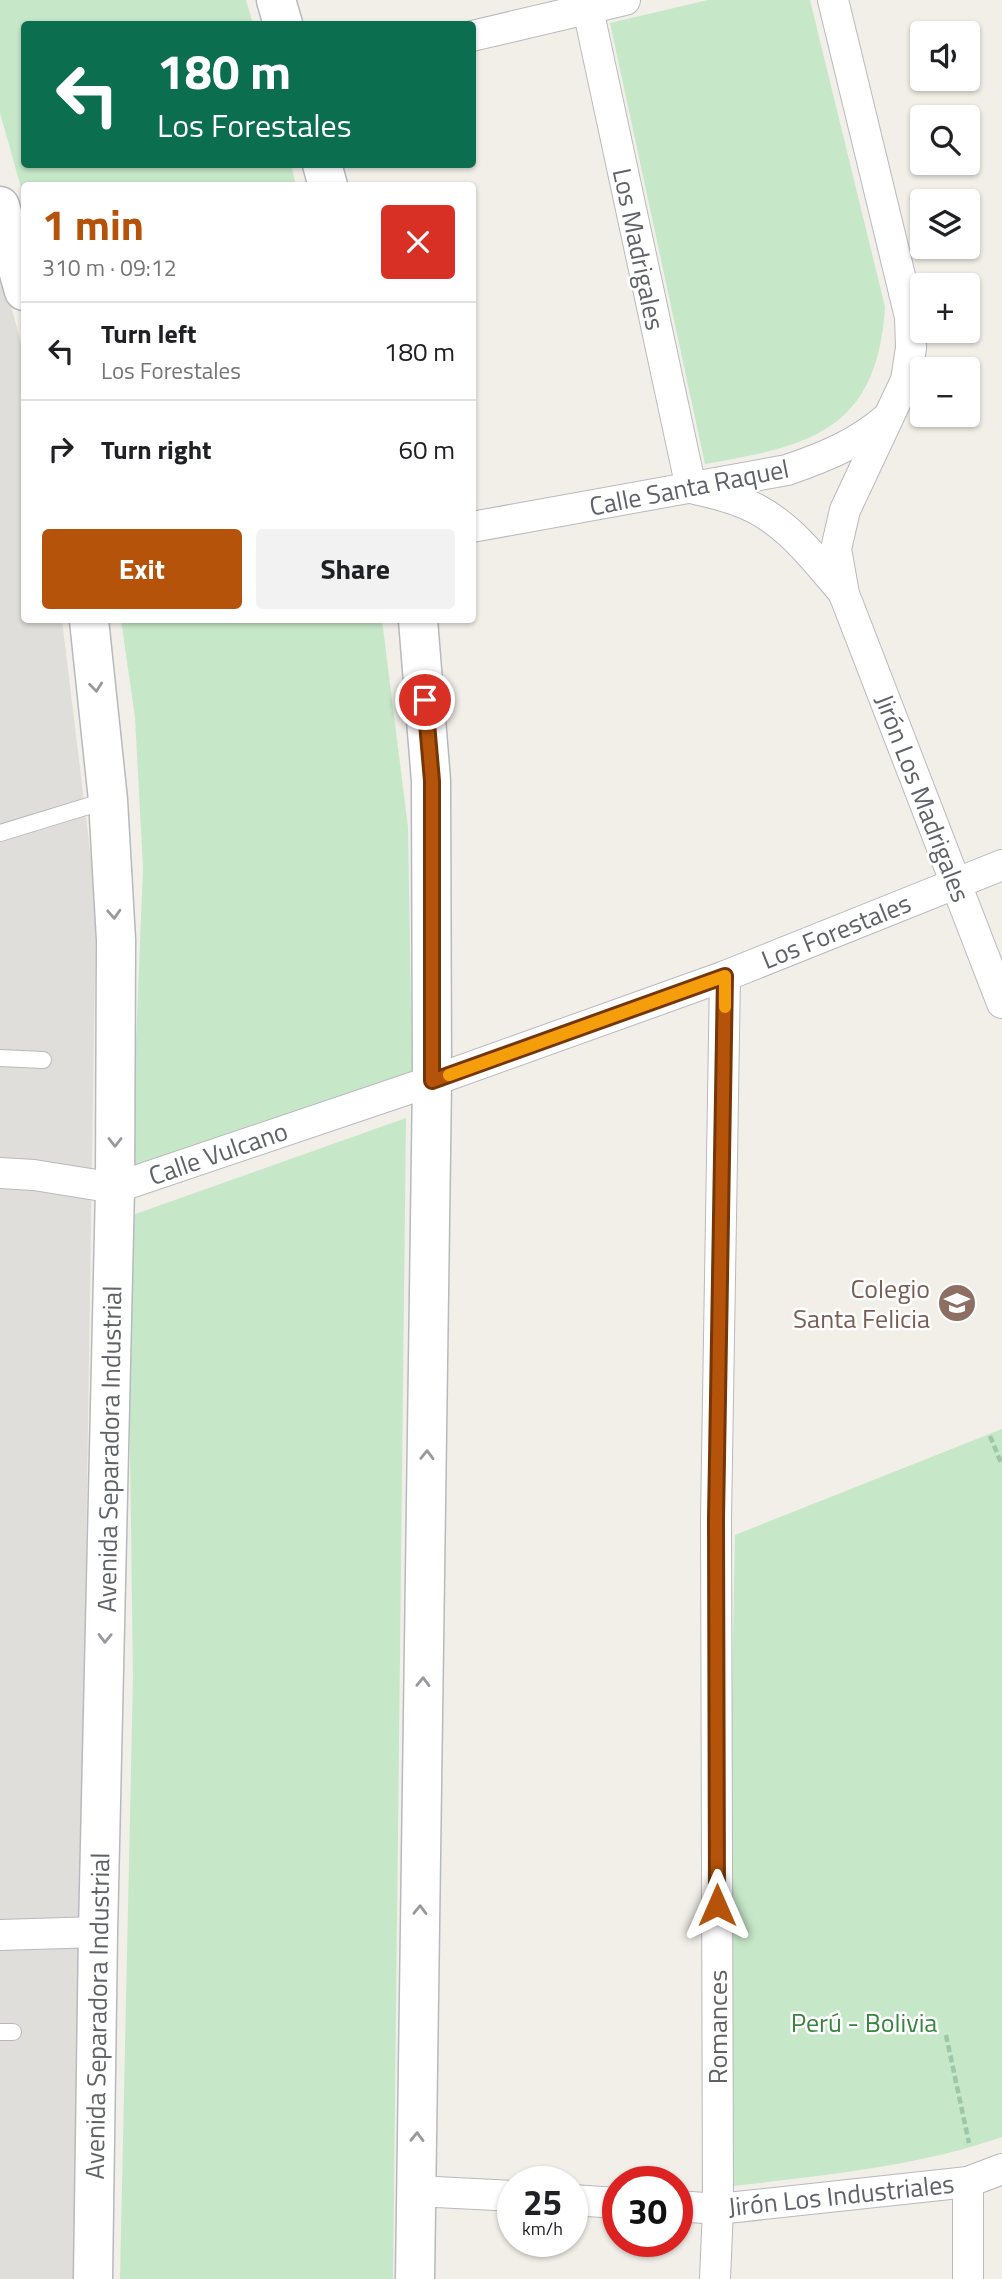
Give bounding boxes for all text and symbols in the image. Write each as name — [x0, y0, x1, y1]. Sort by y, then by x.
map controls — [910, 21, 980, 427]
button: sound — [910, 21, 980, 91]
text: 180 m — [157, 33, 291, 108]
icon: left — [42, 49, 133, 140]
text: Los Forestales — [157, 101, 352, 149]
button: search — [910, 105, 980, 175]
street label: Los Madrigales — [603, 164, 675, 334]
button: layers — [910, 189, 980, 259]
text: 1 min — [42, 192, 144, 256]
button: close — [381, 205, 455, 279]
text: 310 m · 09:12 — [42, 250, 177, 285]
button: + — [910, 273, 980, 343]
text: Turn left — [101, 314, 196, 353]
icon: left — [42, 332, 80, 370]
text: 180 m — [384, 332, 455, 371]
text: Los Forestales — [101, 353, 241, 388]
button: − — [910, 357, 980, 427]
icon: right — [42, 430, 80, 468]
text: Turn right — [101, 430, 212, 469]
text: 60 m — [398, 430, 455, 469]
street label: Calle Santa Raquel — [586, 449, 792, 525]
button: Exit — [42, 529, 242, 609]
button: Share — [256, 529, 455, 609]
pin — [395, 670, 455, 730]
icon: arrive — [406, 681, 444, 719]
one-way arrow — [88, 682, 103, 693]
street label: Jirón Los Madrigales — [865, 688, 981, 908]
street label: Los Forestales — [755, 883, 917, 979]
one-way arrow — [107, 909, 122, 920]
street label: Calle Vulcano — [143, 1111, 293, 1195]
one-way arrow — [107, 1137, 123, 1147]
place label: Colegio Santa Felicia — [793, 1269, 930, 1338]
school or university icon: Colegio Santa Felicia — [936, 1282, 978, 1324]
street label: Avenida Separadora Industrial — [87, 1285, 131, 1613]
one-way arrow — [419, 1449, 434, 1460]
one-way arrow — [97, 1633, 112, 1644]
one-way arrow — [416, 1677, 431, 1688]
street label: Avenida Separadora Industrial — [75, 1852, 119, 2180]
position arrow — [680, 1868, 754, 1942]
one-way arrow — [412, 1904, 428, 1915]
street label: Romances — [698, 1970, 737, 2084]
park label: Perú - Bolivia — [791, 2003, 937, 2042]
one-way arrow — [409, 2132, 425, 2142]
street label: Jirón Los Industriales — [726, 2164, 956, 2226]
speed limit sign: 30 — [602, 2166, 693, 2257]
text: 25 — [523, 2175, 562, 2229]
text: km/h — [522, 2215, 563, 2242]

